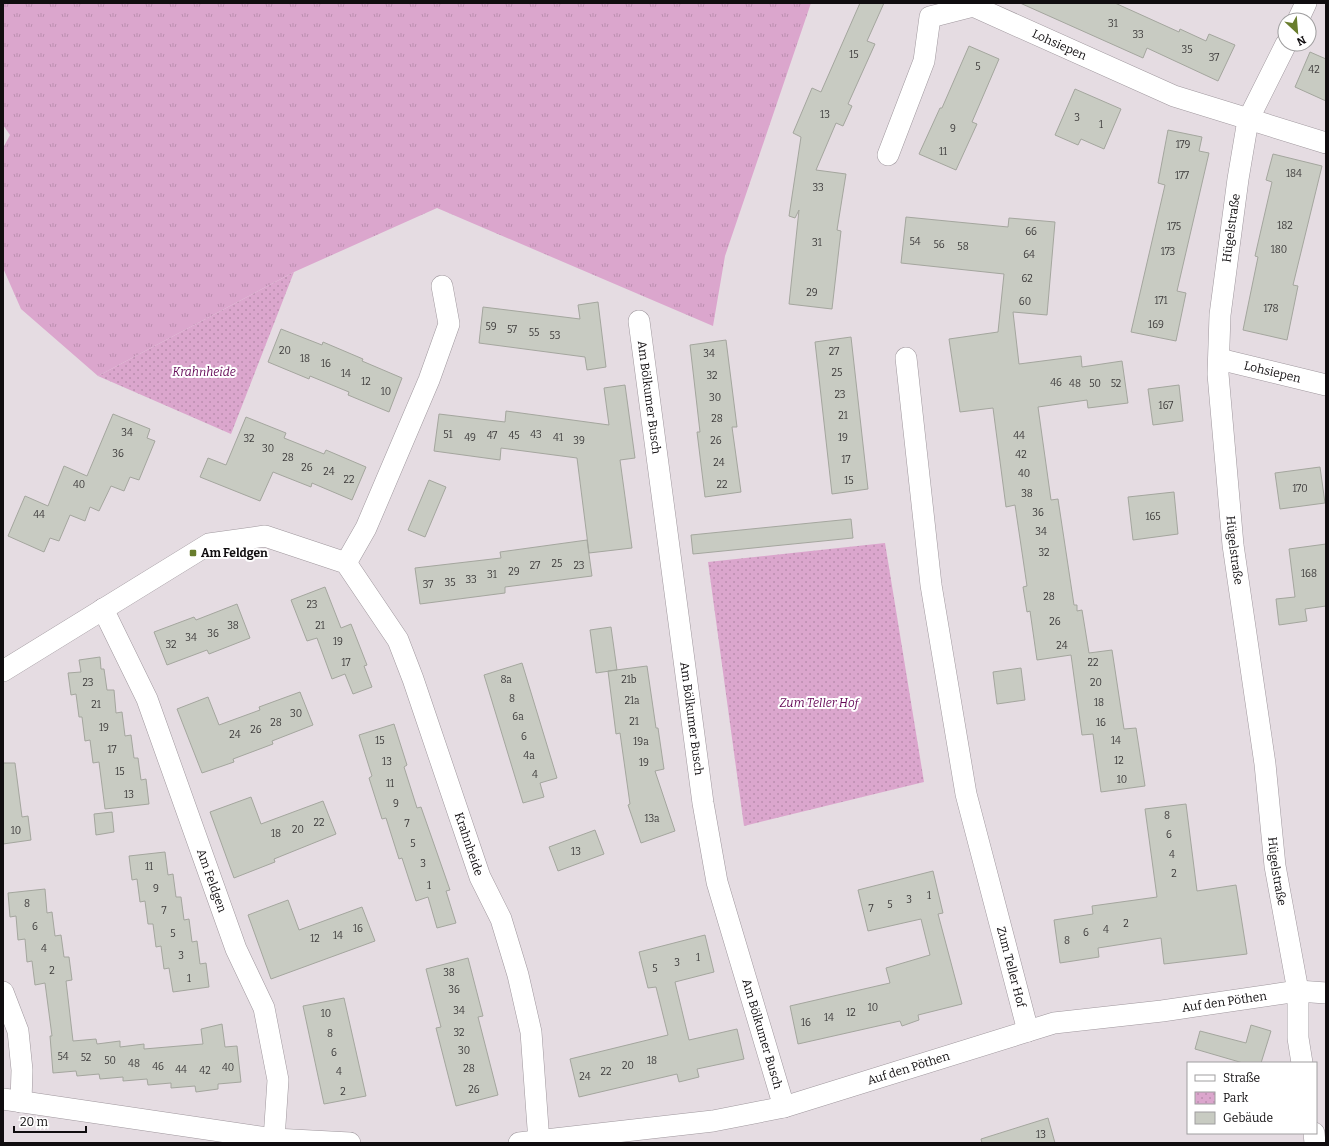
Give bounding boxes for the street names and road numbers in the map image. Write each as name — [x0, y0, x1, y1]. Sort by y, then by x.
street label: Lohsiepen — [1030, 26, 1089, 63]
street label: Hügelstraße — [1219, 193, 1243, 263]
street label: Am Bölkumer Busch — [635, 340, 664, 455]
street label: Lohsiepen — [1243, 358, 1303, 386]
street label: Hügelstraße — [1223, 515, 1246, 586]
street label: Am Bölkumer Busch — [677, 661, 706, 777]
street label: Krahnheide — [452, 811, 486, 878]
street label: Hügelstraße — [1265, 836, 1289, 907]
street label: Am Feldgen — [194, 847, 230, 915]
street label: Zum Teller Hof — [994, 925, 1029, 1010]
street label: Am Bölkumer Busch — [739, 977, 785, 1091]
street label: Auf den Pöthen — [1181, 989, 1268, 1015]
street label: Auf den Pöthen — [866, 1049, 952, 1088]

